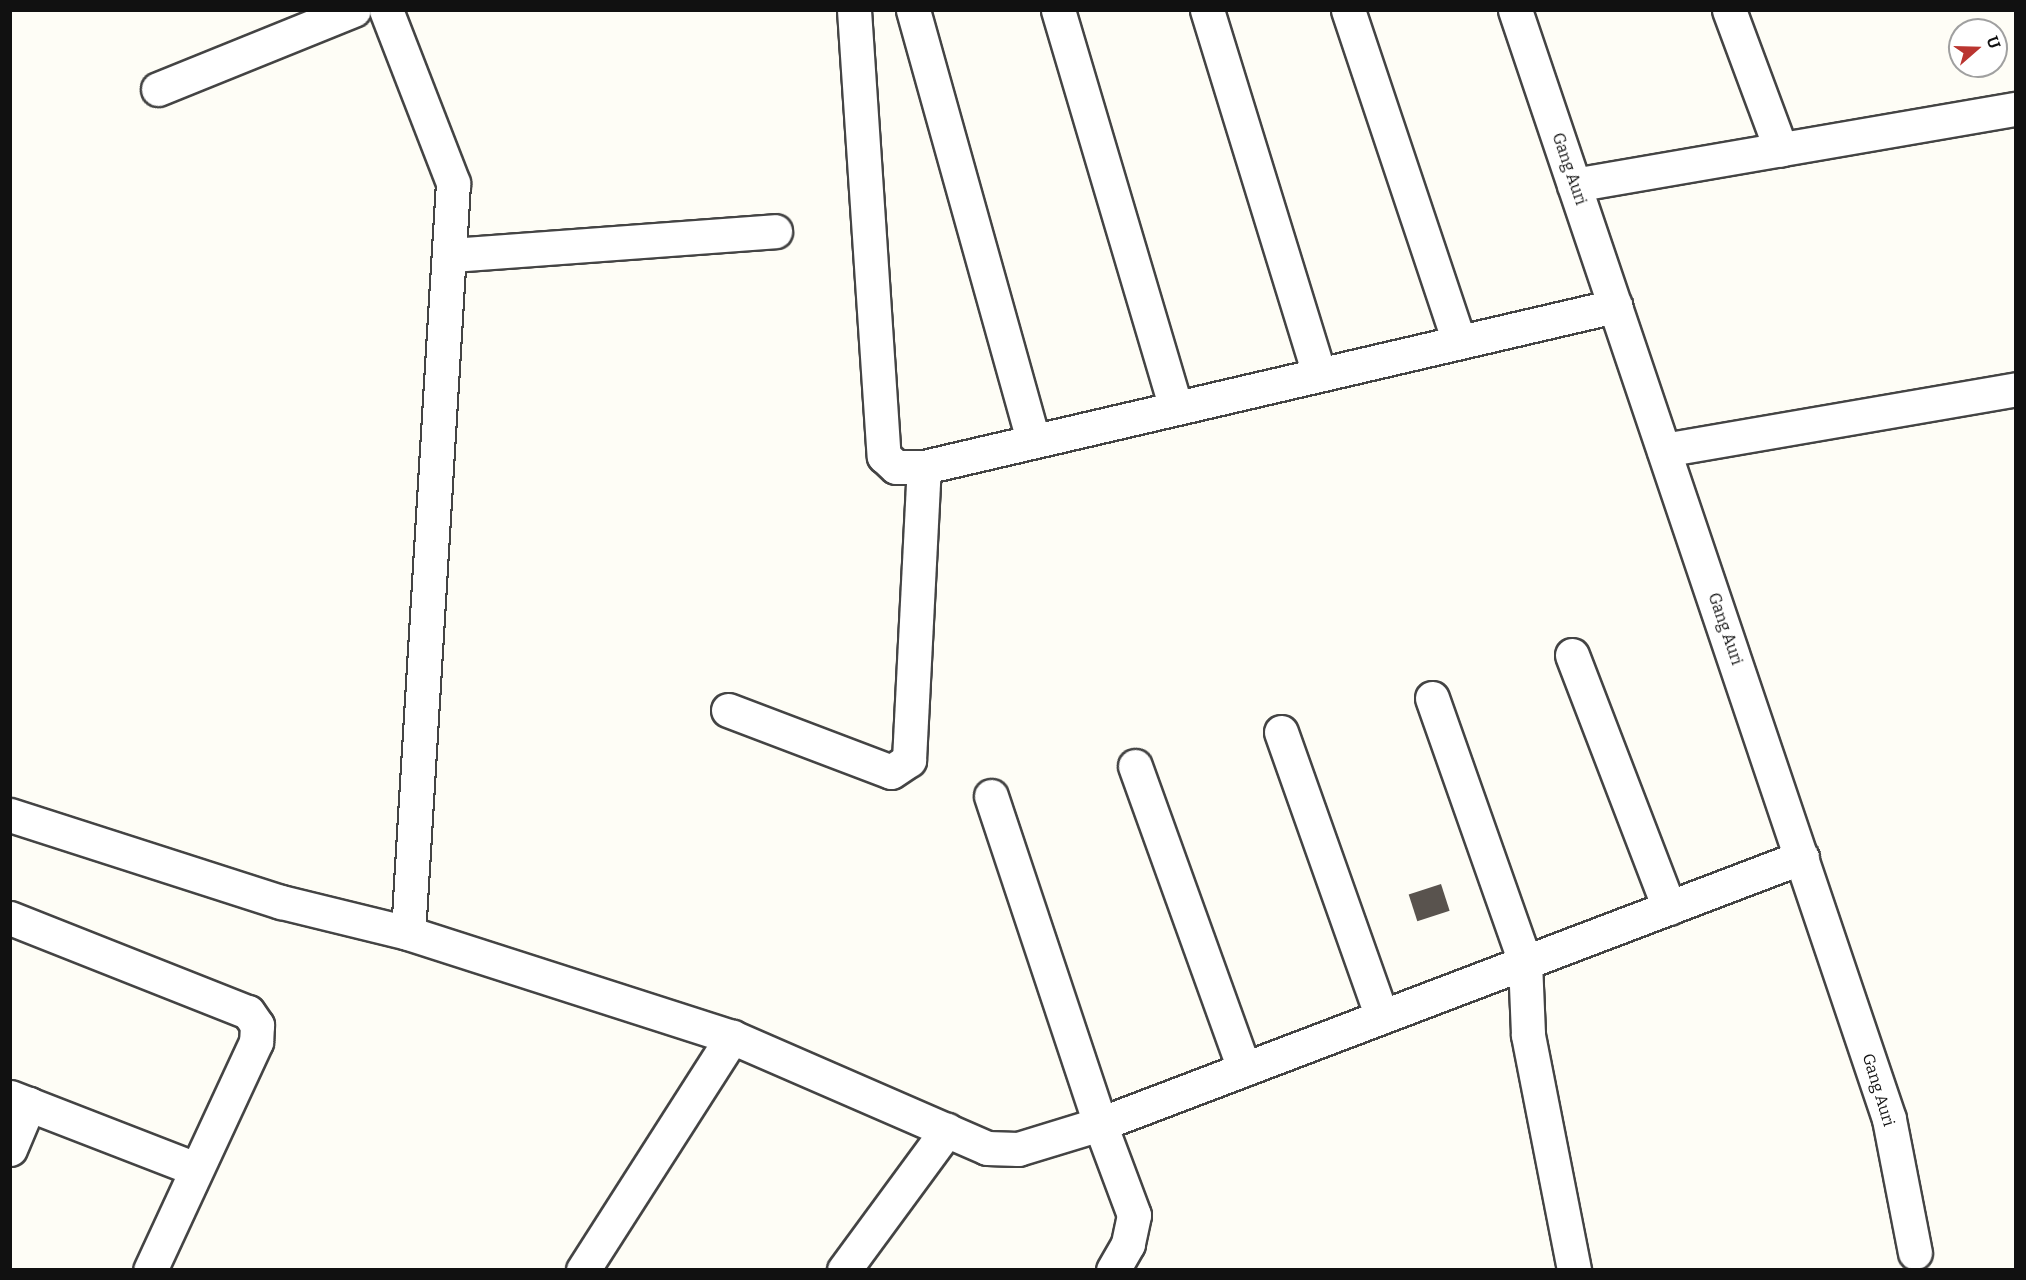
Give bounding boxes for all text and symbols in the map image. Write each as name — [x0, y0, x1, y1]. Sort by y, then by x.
north arrow — [1948, 18, 2008, 78]
text: U — [1983, 34, 2004, 51]
street label: Gang Auri — [1548, 130, 1590, 208]
street label: Gang Auri — [1704, 590, 1746, 668]
street label: Gang Auri — [1858, 1051, 1898, 1129]

